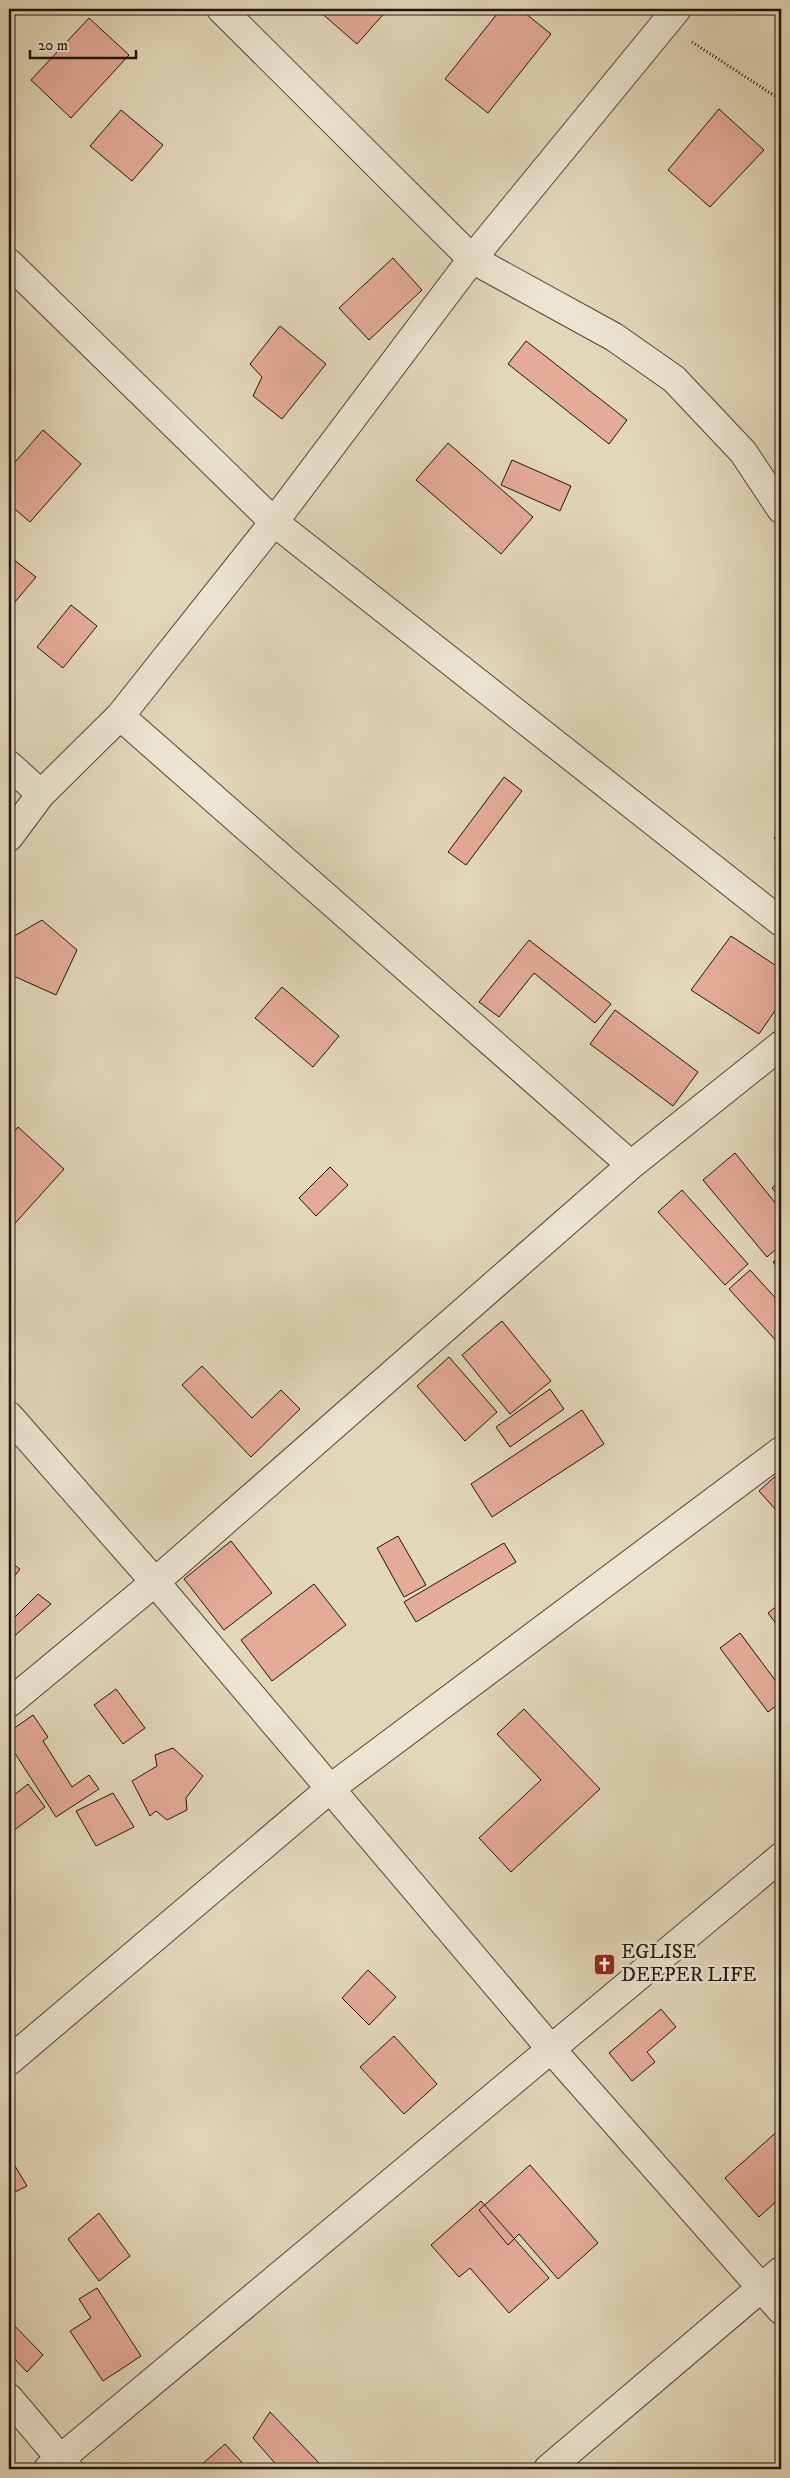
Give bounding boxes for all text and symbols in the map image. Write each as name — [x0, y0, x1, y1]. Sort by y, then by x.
scale bar — [30, 28, 136, 60]
text: 20 m — [38, 36, 68, 55]
place label: EGLISE DEEPER LIFE — [621, 1940, 756, 1988]
church icon: EGLISE DEEPER LIFE — [593, 1952, 617, 1976]

